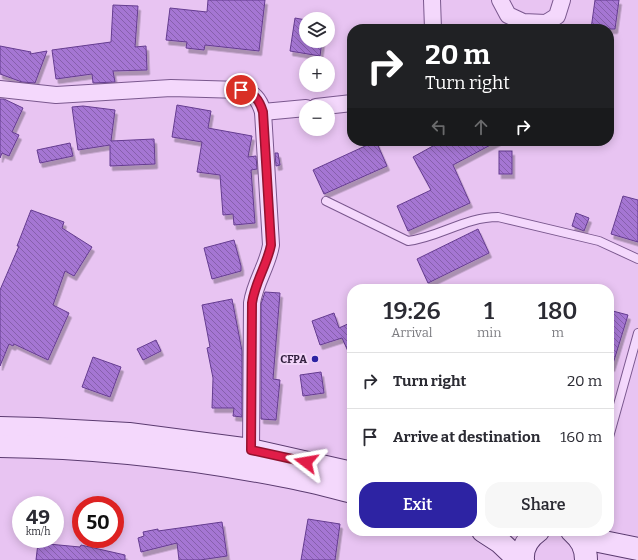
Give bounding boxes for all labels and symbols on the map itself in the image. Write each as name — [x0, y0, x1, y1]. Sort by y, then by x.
pin — [224, 73, 258, 107]
place label: CFPA — [280, 353, 307, 366]
marker: CFPA — [310, 354, 320, 364]
position arrow — [285, 441, 327, 483]
speed limit sign: 50 — [72, 496, 124, 548]

